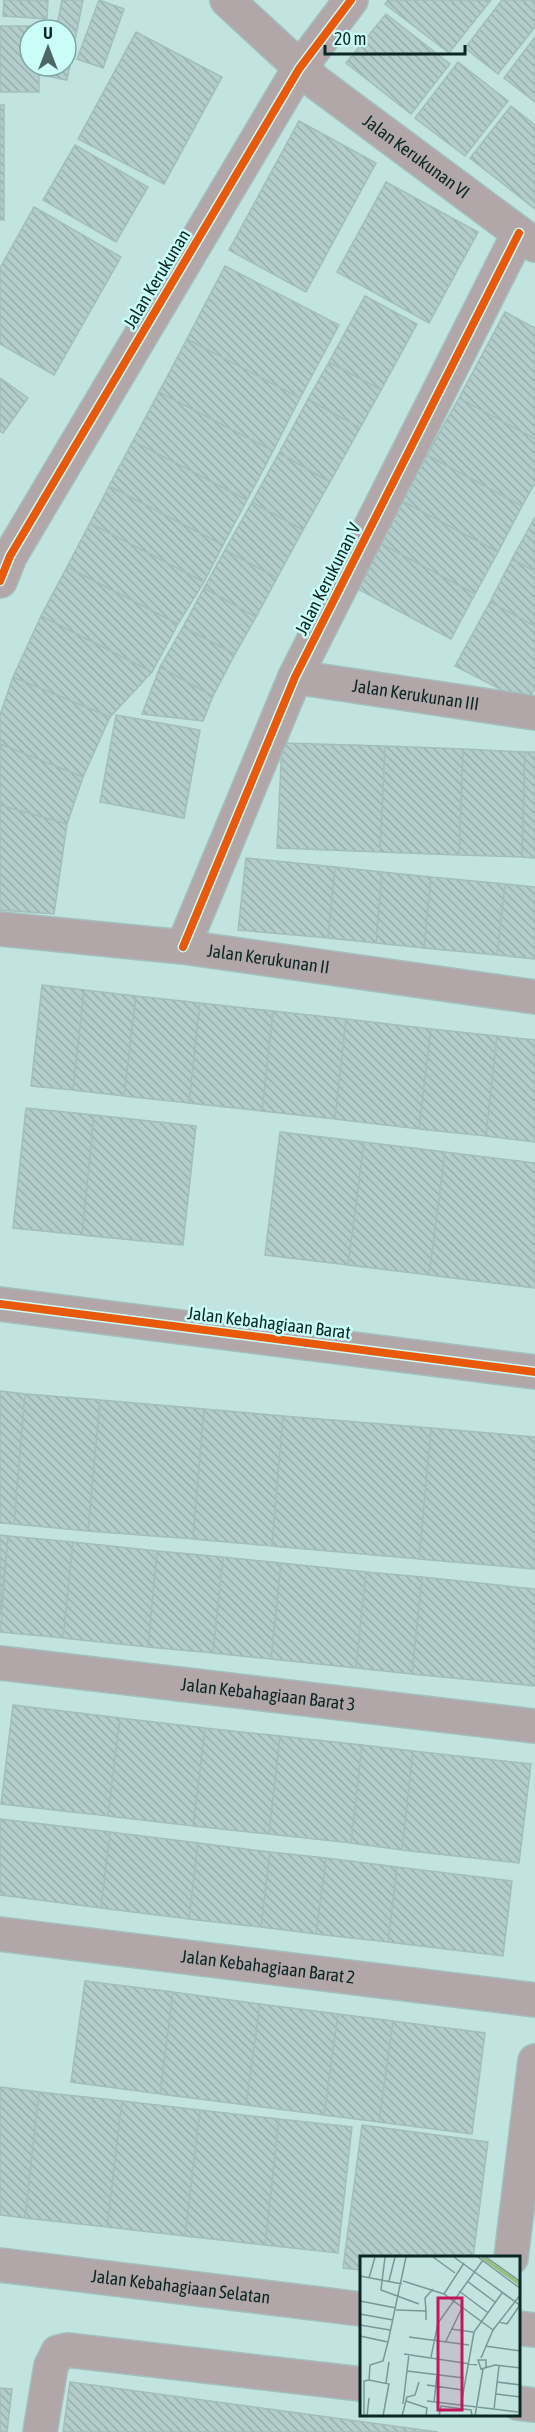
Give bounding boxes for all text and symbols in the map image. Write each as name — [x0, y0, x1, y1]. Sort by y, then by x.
north arrow — [18, 18, 78, 78]
scale bar — [325, 18, 464, 56]
text: U — [43, 24, 53, 42]
text: 20 m — [334, 28, 366, 49]
street label: Jalan Kerukunan VI — [359, 110, 474, 203]
street label: Jalan Kerukunan — [119, 226, 194, 332]
street label: Jalan Kerukunan V — [290, 519, 365, 638]
street label: Jalan Kerukunan III — [351, 675, 481, 714]
street label: Jalan Kerukunan II — [206, 940, 331, 978]
street label: Jalan Kebahagiaan Barat — [186, 1302, 352, 1343]
street label: Jalan Kebahagiaan Barat 3 — [180, 1673, 357, 1715]
street label: Jalan Kebahagiaan Barat 2 — [180, 1945, 356, 1988]
inset map — [360, 2256, 520, 2417]
street label: Jalan Kebahagiaan Selatan — [90, 2265, 271, 2308]

